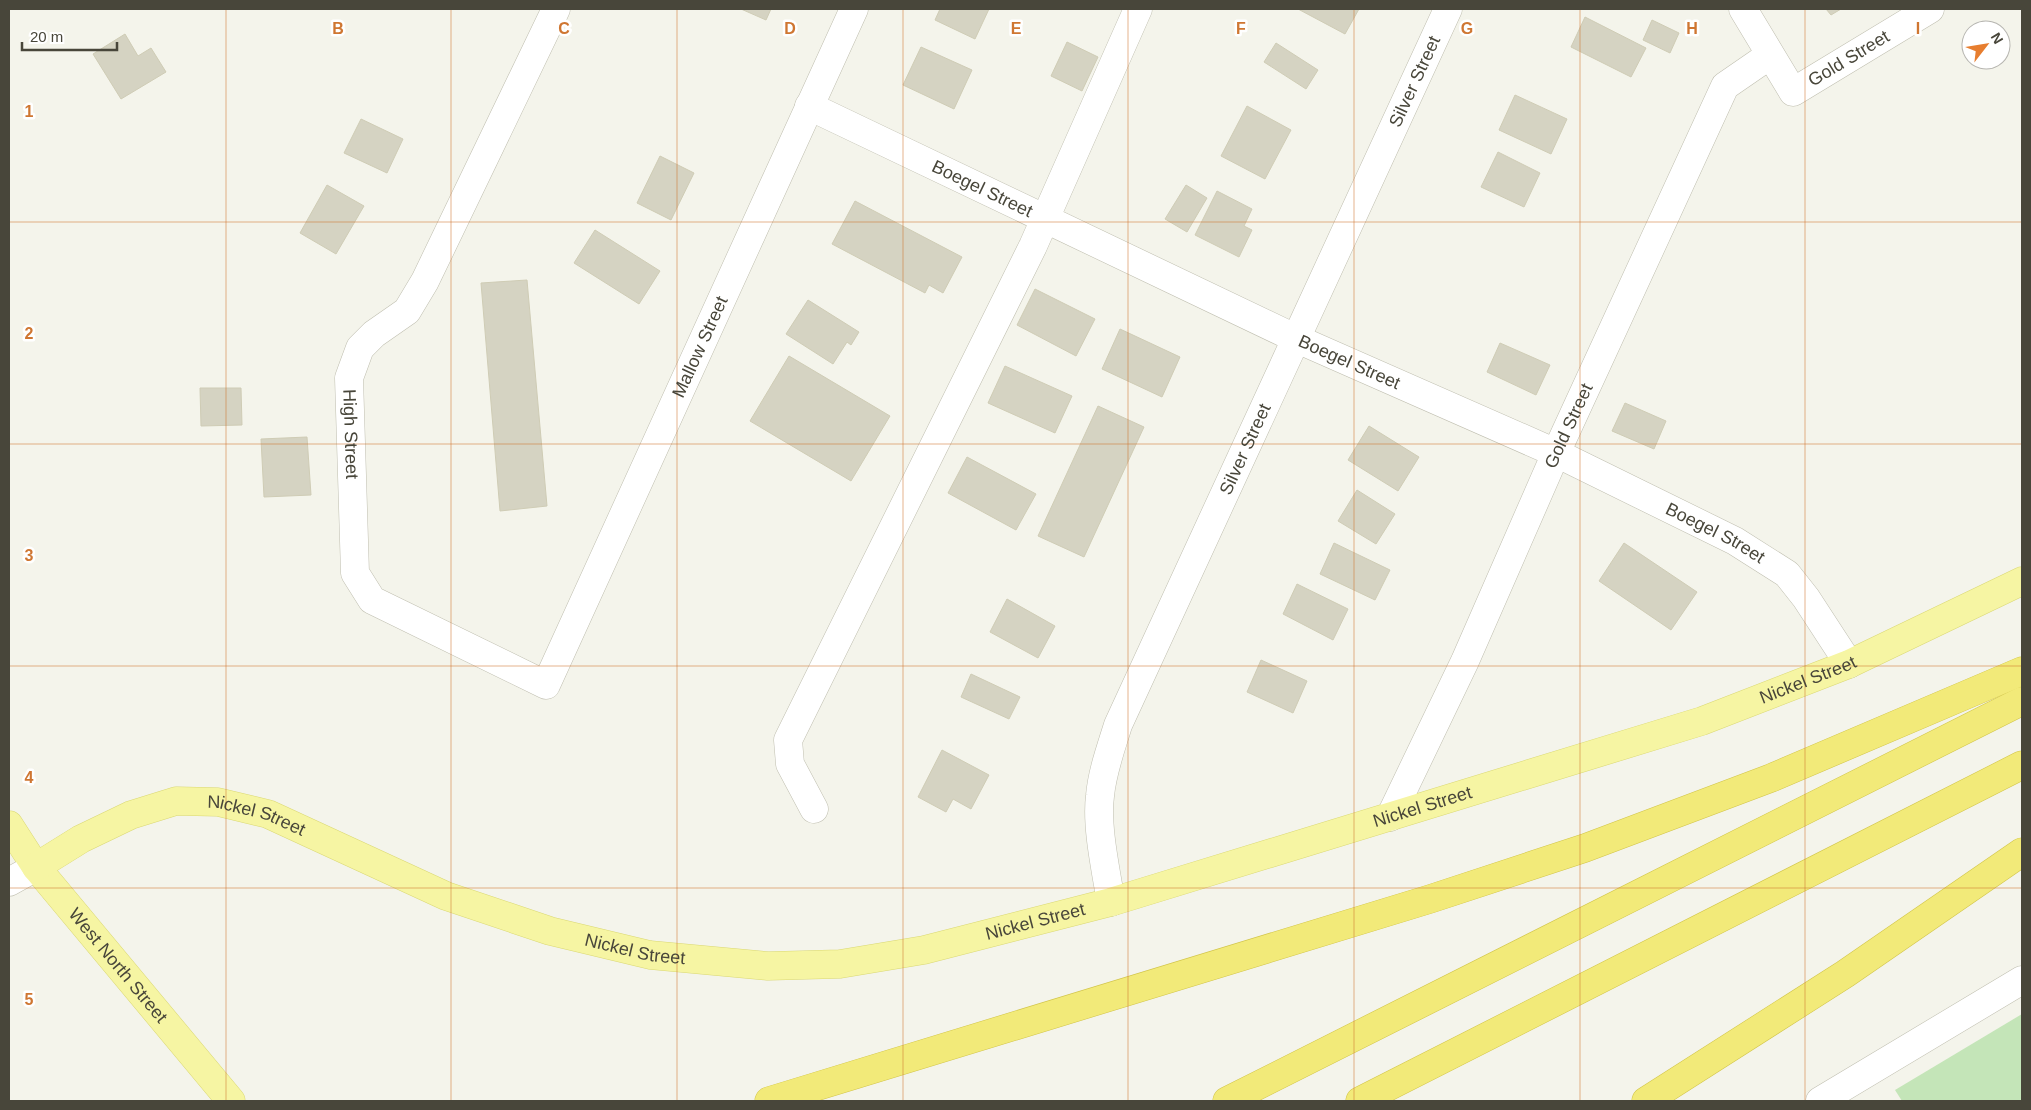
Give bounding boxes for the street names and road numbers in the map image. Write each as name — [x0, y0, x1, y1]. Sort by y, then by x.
street label: Gold Street — [1805, 26, 1893, 90]
street label: Silver Street — [1385, 33, 1444, 130]
street label: Boegel Street — [929, 156, 1036, 221]
street label: Mallow Street — [668, 293, 732, 401]
street label: Boegel Street — [1295, 331, 1403, 393]
street label: Gold Street — [1541, 380, 1597, 471]
street label: High Street — [339, 389, 362, 479]
street label: Silver Street — [1216, 400, 1275, 498]
street label: Boegel Street — [1663, 499, 1769, 567]
street label: Nickel Street — [1757, 652, 1860, 708]
street label: Nickel Street — [1371, 782, 1474, 831]
street label: Nickel Street — [207, 792, 309, 840]
street label: Nickel Street — [983, 899, 1087, 944]
street label: West North Street — [65, 904, 171, 1027]
street label: Nickel Street — [583, 930, 686, 968]

